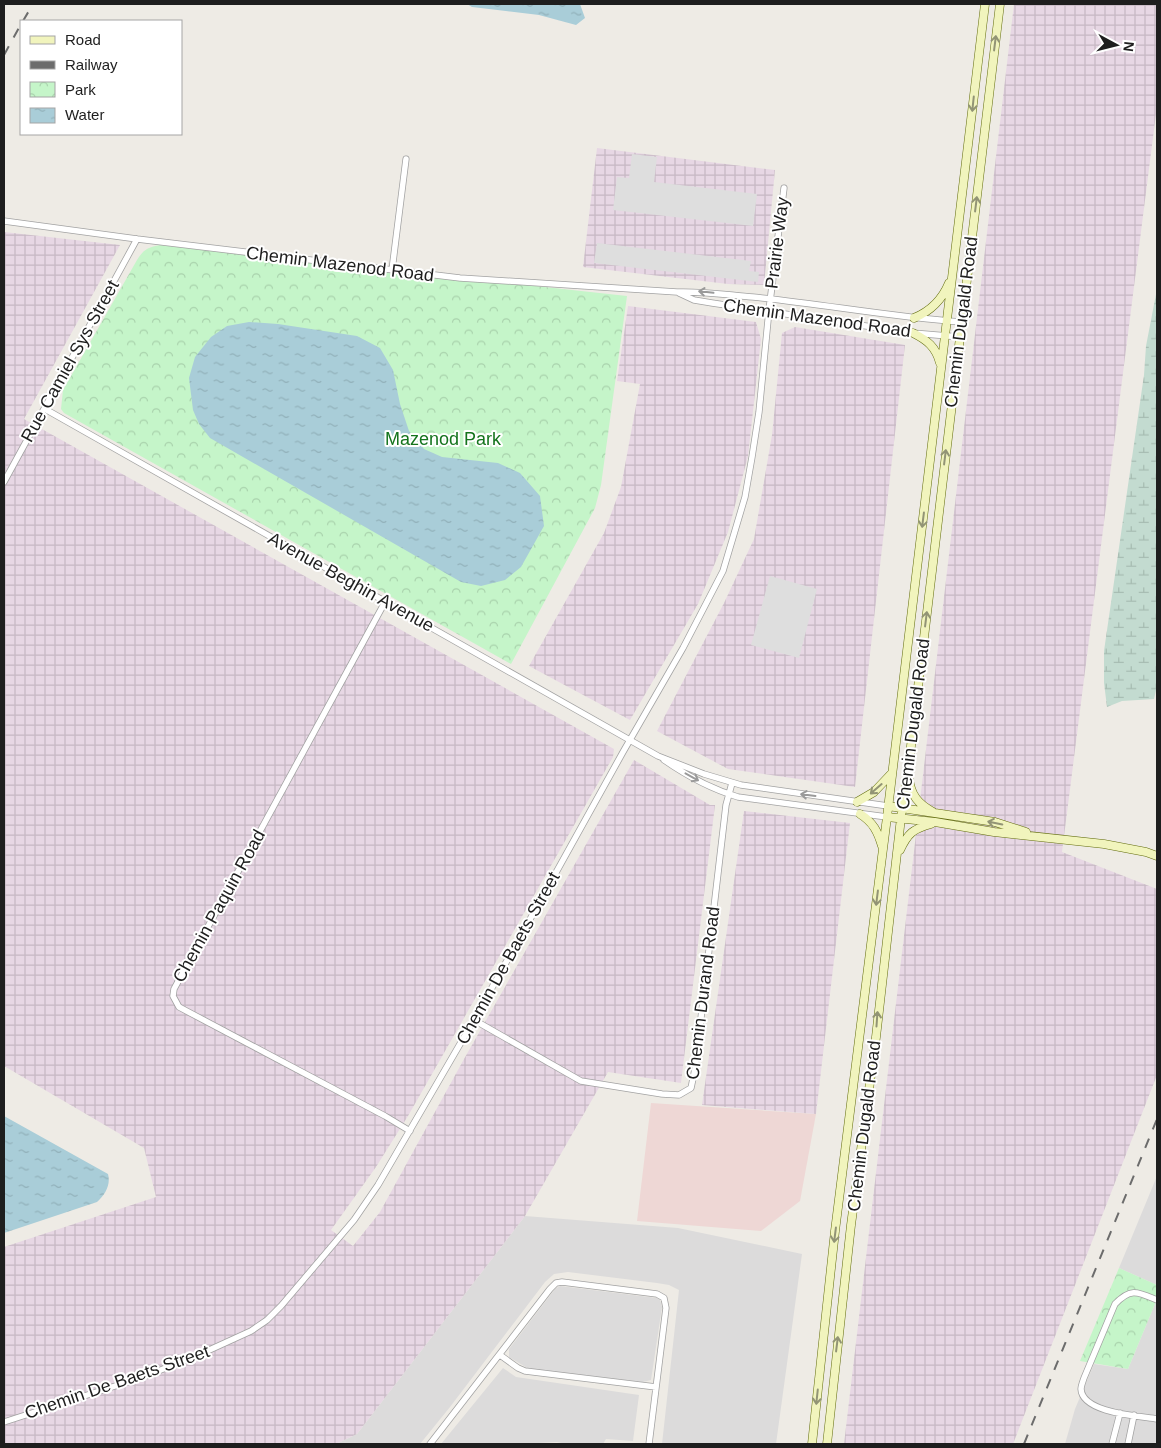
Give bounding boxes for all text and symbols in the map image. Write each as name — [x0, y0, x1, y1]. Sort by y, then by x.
legend — [20, 20, 182, 135]
north arrow — [1091, 20, 1141, 70]
text: Road — [65, 31, 101, 48]
one-way arrow — [991, 35, 1001, 51]
text: N — [1120, 41, 1137, 53]
text: Railway — [65, 56, 118, 73]
text: Park — [65, 81, 96, 98]
one-way arrow — [968, 96, 978, 112]
text: Water — [65, 106, 104, 123]
street label: Prairie Way — [761, 196, 793, 290]
one-way arrow — [971, 197, 981, 213]
street label: Chemin Dugald Road — [941, 235, 981, 409]
street label: Chemin Mazenod Road — [245, 243, 435, 285]
street label: Rue Camiel Sys Street — [17, 277, 123, 445]
one-way arrow — [698, 288, 714, 297]
street label: Chemin Mazenod Road — [722, 295, 912, 341]
park label: Mazenod Park — [385, 429, 502, 449]
one-way arrow — [940, 450, 950, 466]
one-way arrow — [918, 511, 928, 527]
street label: Avenue Beghin Avenue — [265, 528, 437, 636]
one-way arrow — [921, 611, 931, 627]
street label: Chemin Dugald Road — [893, 637, 933, 811]
one-way arrow — [685, 773, 699, 783]
one-way arrow — [869, 784, 882, 795]
one-way arrow — [801, 790, 817, 800]
one-way arrow — [988, 818, 1004, 827]
street label: Chemin Paquin Road — [169, 826, 269, 986]
street label: Chemin De Baets Street — [452, 868, 564, 1048]
one-way arrow — [872, 889, 882, 905]
street label: Chemin Durand Road — [682, 905, 724, 1081]
one-way arrow — [873, 1012, 882, 1028]
street label: Chemin Dugald Road — [844, 1039, 884, 1213]
one-way arrow — [830, 1227, 840, 1243]
one-way arrow — [832, 1336, 842, 1352]
street label: Chemin De Baets Street — [22, 1341, 212, 1423]
one-way arrow — [812, 1389, 822, 1405]

